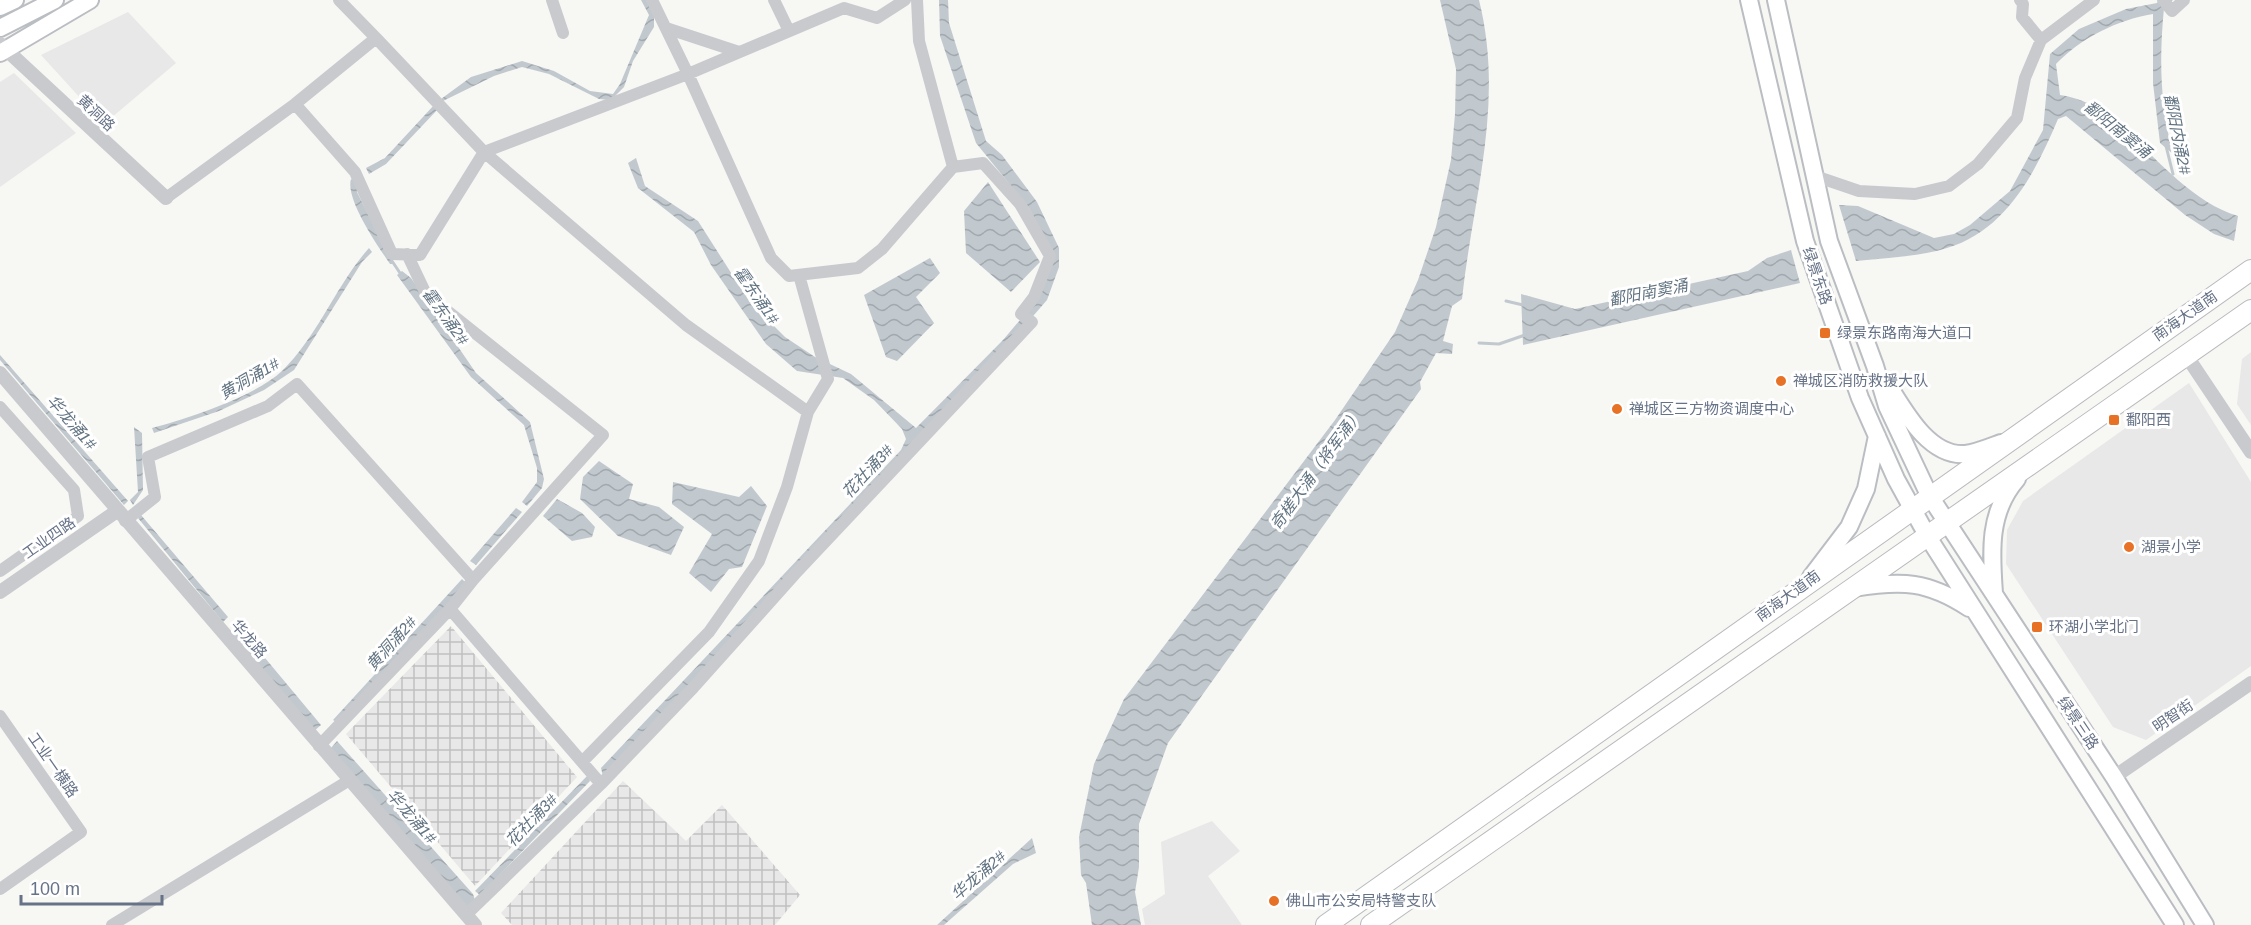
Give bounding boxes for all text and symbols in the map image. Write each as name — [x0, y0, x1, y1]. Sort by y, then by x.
street label: 黄洞路 — [74, 91, 119, 134]
water label: 鄱阳内涌2# — [2161, 92, 2194, 177]
water label: 鄱阳南窦涌 — [2081, 98, 2156, 162]
street label: 绿景东路 — [1800, 245, 1835, 307]
water label: 霍东涌1# — [731, 263, 783, 328]
water label: 鄱阳南窦涌 — [1607, 276, 1691, 308]
water label: 霍东涌2# — [419, 285, 472, 349]
street label: 南海大道南 — [2149, 287, 2220, 344]
place label: 绿景东路南海大道口 — [1837, 324, 1972, 341]
marker: 绿景东路南海大道口 — [1818, 326, 1832, 340]
water label: 黄洞涌1# — [217, 354, 283, 402]
place label: 禅城区消防救援大队 — [1793, 372, 1928, 389]
marker: 禅城区消防救援大队 — [1774, 374, 1788, 388]
water label: 华龙涌1# — [44, 392, 100, 454]
place label: 禅城区三方物资调度中心 — [1629, 400, 1794, 417]
marker: 禅城区三方物资调度中心 — [1610, 402, 1624, 416]
water label: 奇槎大涌（将军涌） — [1267, 406, 1366, 533]
place label: 鄱阳西 — [2126, 411, 2171, 428]
marker: 鄱阳西 — [2107, 413, 2121, 427]
water label: 花社涌3# — [839, 441, 897, 501]
street label: 工业四路 — [19, 513, 78, 562]
place label: 湖景小学 — [2141, 538, 2201, 555]
marker: 湖景小学 — [2122, 540, 2136, 554]
street label: 南海大道南 — [1752, 567, 1823, 625]
water label: 黄洞涌2# — [363, 612, 420, 673]
street label: 华龙路 — [228, 616, 271, 661]
place label: 环湖小学北门 — [2049, 618, 2139, 635]
marker: 环湖小学北门 — [2030, 620, 2044, 634]
street label: 绿景三路 — [2055, 693, 2102, 752]
street label: 明智街 — [2149, 696, 2196, 735]
street label: 工业一横路 — [25, 729, 82, 800]
water label: 华龙涌1# — [384, 786, 440, 848]
water label: 花社涌3# — [502, 790, 561, 850]
water label: 华龙涌2# — [948, 847, 1010, 903]
scale bar — [21, 868, 162, 906]
text: 100 m — [30, 879, 80, 899]
place label: 佛山市公安局特警支队 — [1286, 892, 1436, 909]
marker: 佛山市公安局特警支队 — [1267, 894, 1281, 908]

